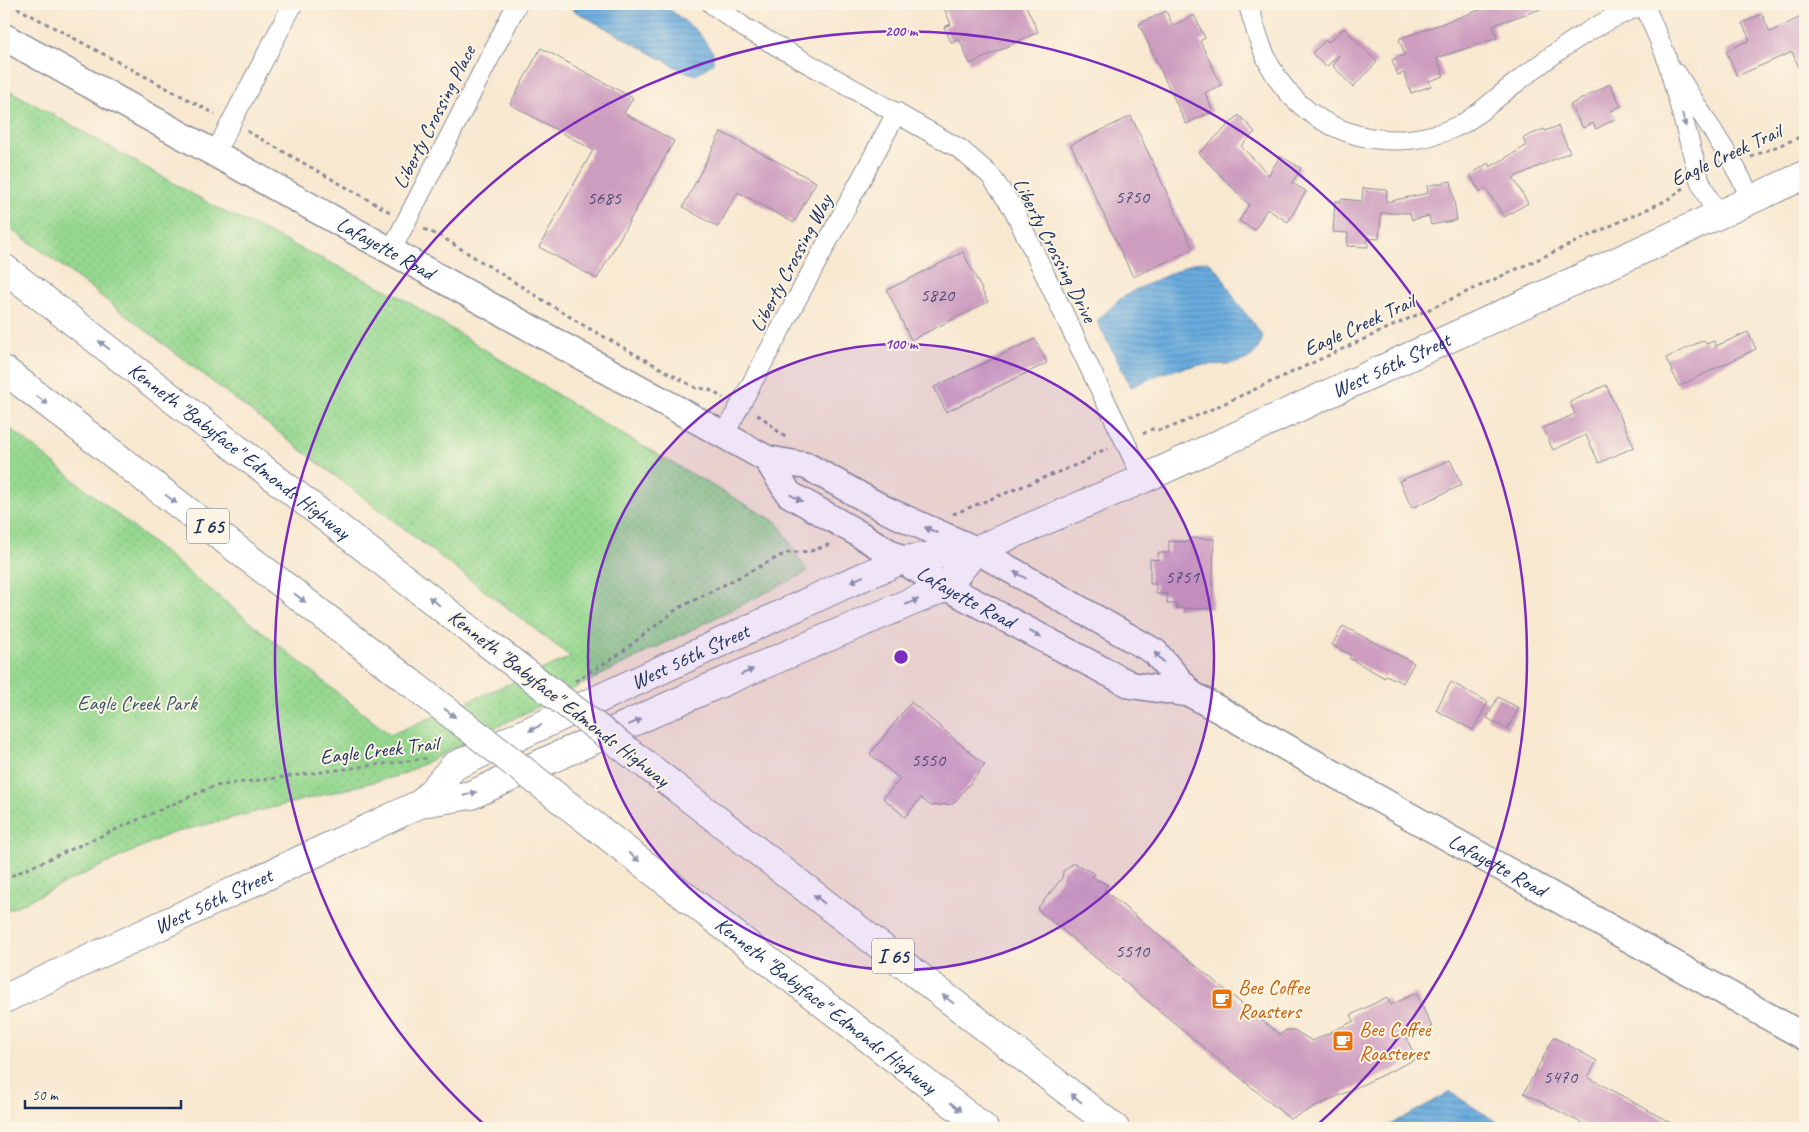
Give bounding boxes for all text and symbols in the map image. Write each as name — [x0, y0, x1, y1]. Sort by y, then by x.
text: 200 m — [885, 22, 919, 41]
street label: Liberty Crossing Place — [387, 39, 482, 193]
one-way arrow — [1680, 112, 1688, 127]
street label: Eagle Creek Trail — [1667, 117, 1789, 192]
street label: Liberty Crossing Drive — [1007, 173, 1104, 328]
house number: 5750 — [1115, 185, 1151, 209]
house number: 5685 — [587, 186, 623, 210]
street label: Liberty Crossing Way — [744, 188, 839, 336]
street label: Lafayette Road — [332, 211, 442, 287]
house number: 5820 — [920, 283, 956, 307]
street label: Eagle Creek Trail — [1300, 287, 1422, 362]
street label: West 56th Street — [1328, 326, 1456, 404]
text: 100 m — [885, 335, 919, 354]
one-way arrow — [97, 340, 111, 350]
street label: Kenneth "Babyface" Edmonds Highway — [123, 357, 357, 546]
one-way arrow — [36, 394, 49, 405]
one-way arrow — [165, 493, 178, 504]
one-way arrow — [789, 493, 802, 502]
road number: I 65 — [187, 508, 229, 544]
one-way arrow — [924, 525, 938, 533]
street label: Lafayette Road — [912, 559, 1023, 636]
house number: 5751 — [1165, 565, 1201, 589]
one-way arrow — [1013, 570, 1026, 579]
one-way arrow — [850, 576, 864, 584]
one-way arrow — [293, 593, 307, 603]
one-way arrow — [428, 596, 441, 607]
one-way arrow — [905, 597, 919, 605]
street label: Kenneth "Babyface" Edmonds Highway — [443, 604, 676, 794]
street label: West 56th Street — [627, 617, 755, 695]
one-way arrow — [1028, 630, 1042, 639]
centre of rings — [892, 648, 910, 666]
one-way arrow — [1153, 652, 1165, 664]
one-way arrow — [740, 668, 754, 676]
park label: Eagle Creek Park — [77, 690, 198, 716]
one-way arrow — [443, 708, 456, 719]
one-way arrow — [628, 717, 642, 725]
one-way arrow — [528, 725, 542, 733]
street label: Eagle Creek Trail — [318, 729, 443, 770]
house number: 5550 — [911, 748, 947, 772]
one-way arrow — [463, 790, 478, 798]
street label: Lafayette Road — [1444, 828, 1554, 905]
one-way arrow — [627, 851, 640, 862]
street label: West 56th Street — [150, 861, 278, 940]
one-way arrow — [813, 894, 826, 905]
street label: Kenneth "Babyface" Edmonds Highway — [710, 911, 943, 1101]
road number: I 65 — [872, 938, 914, 974]
house number: 5510 — [1115, 939, 1151, 963]
place label: Bee Coffee Roasters — [1238, 974, 1311, 1024]
cafe icon: Bee Coffee Roasters — [1210, 987, 1234, 1011]
one-way arrow — [941, 994, 955, 1004]
place label: Bee Coffee Roasteres — [1359, 1016, 1432, 1066]
cafe icon: Bee Coffee Roasteres — [1331, 1029, 1355, 1053]
house number: 5470 — [1543, 1065, 1579, 1089]
scale bar — [25, 1077, 181, 1109]
text: 50 m — [32, 1086, 59, 1105]
one-way arrow — [1070, 1093, 1083, 1104]
one-way arrow — [949, 1101, 962, 1112]

